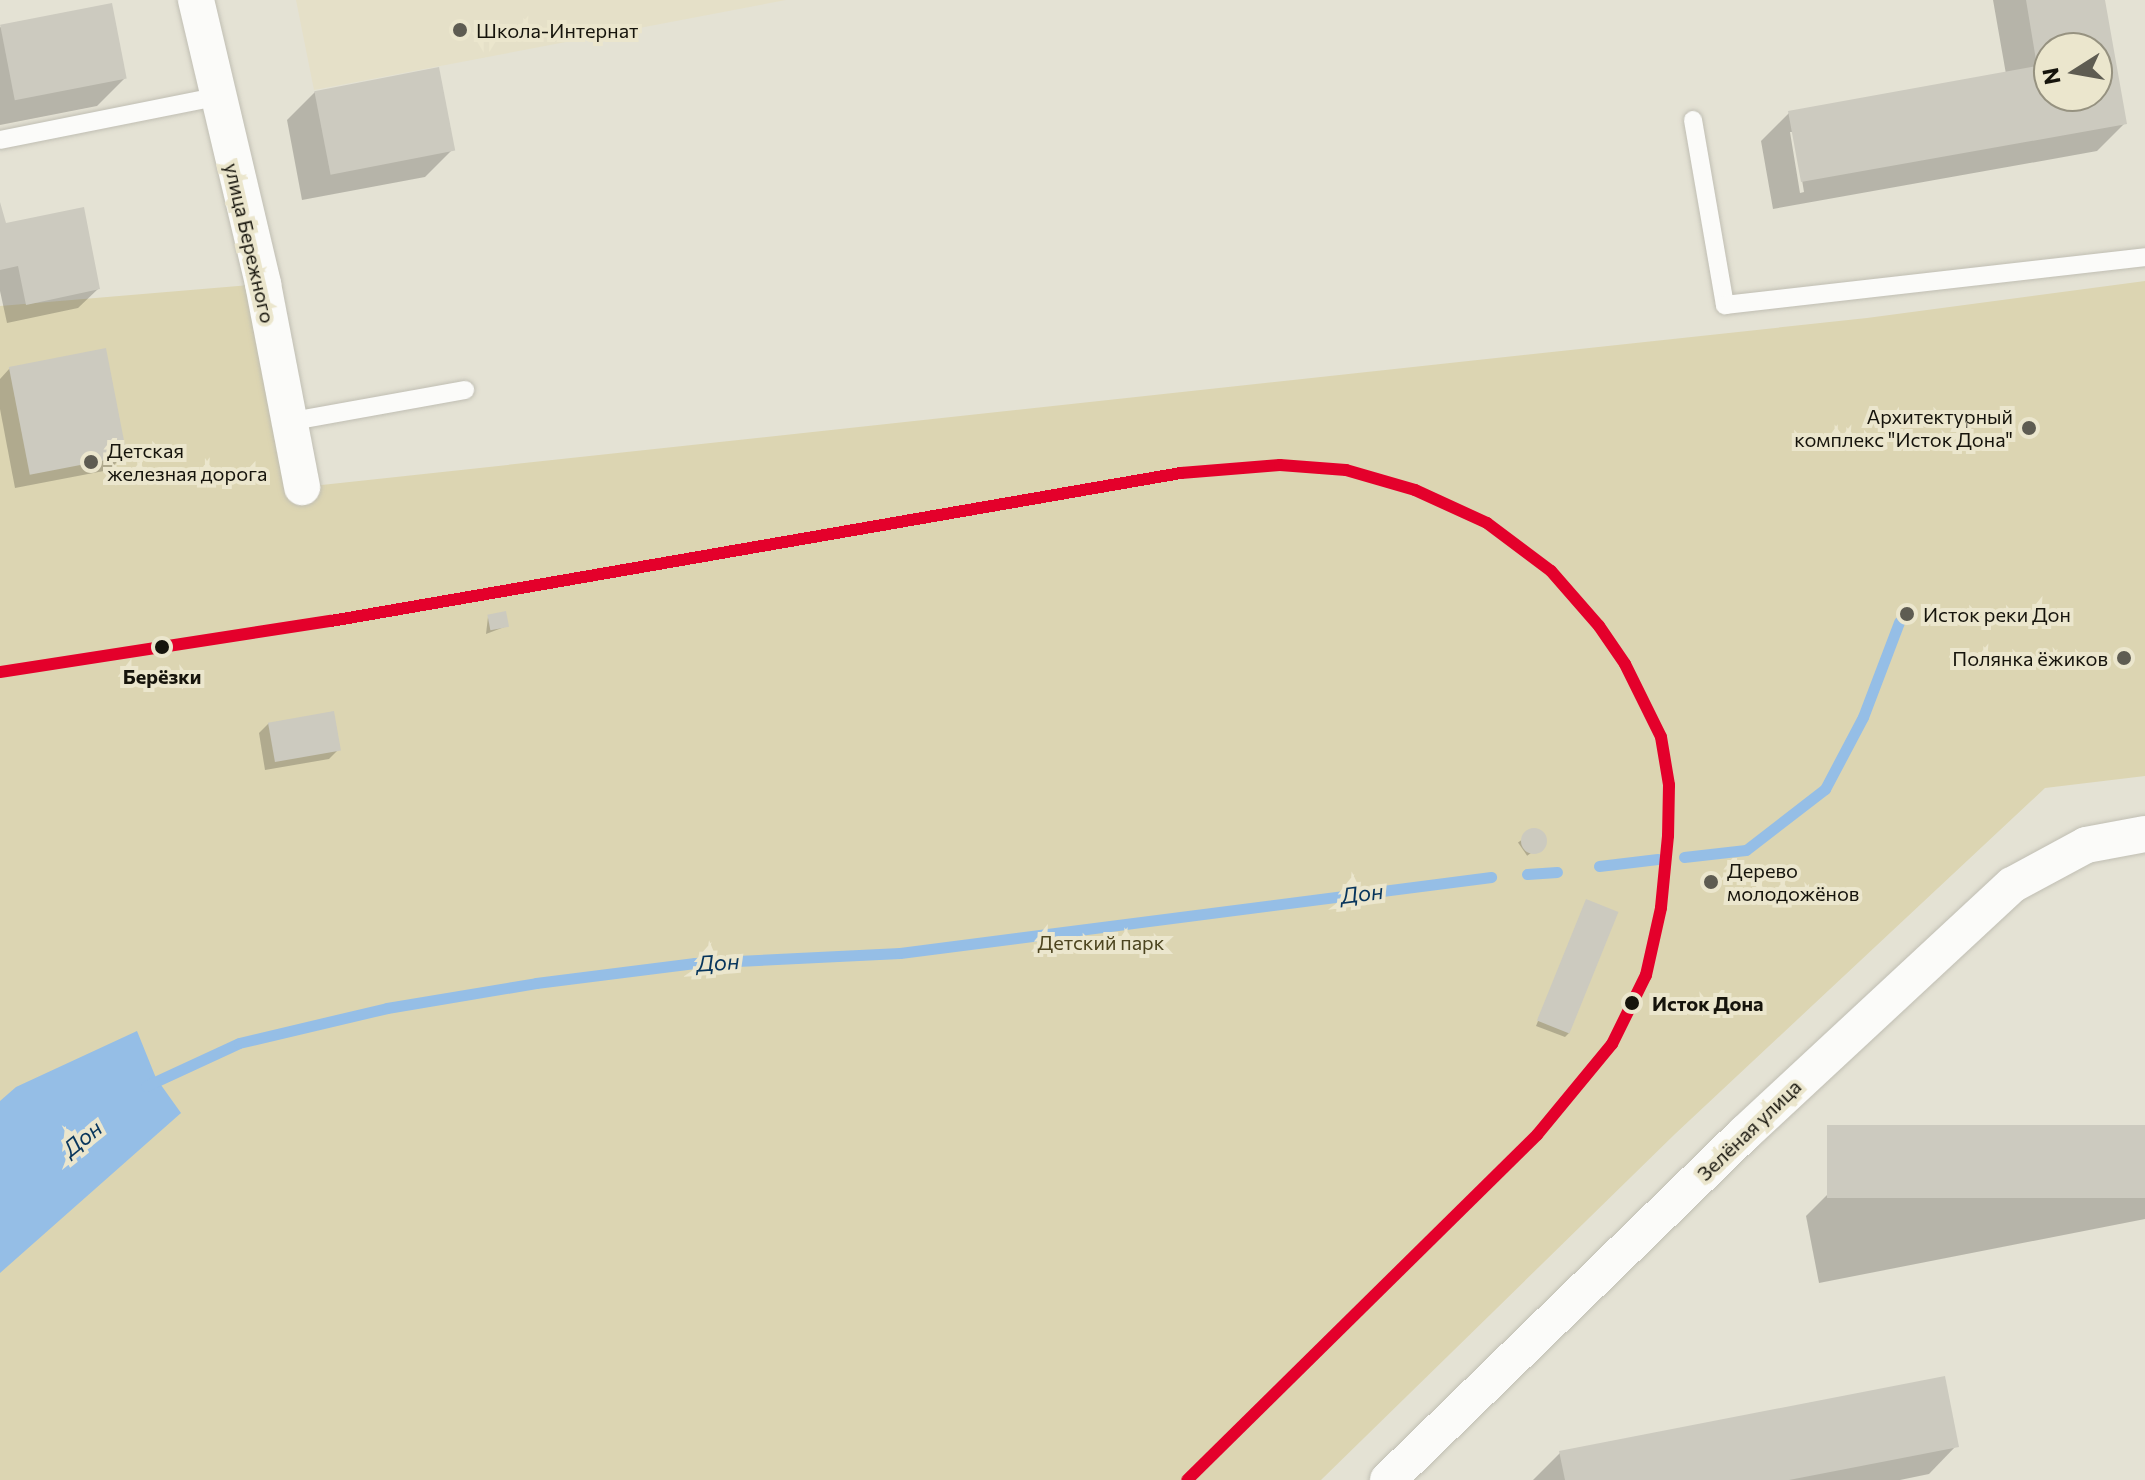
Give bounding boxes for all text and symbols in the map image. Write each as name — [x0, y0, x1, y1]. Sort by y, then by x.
place label: Школа-Интернат — [476, 18, 638, 42]
marker: Школа-Интернат — [451, 21, 469, 39]
north arrow — [2033, 32, 2113, 112]
text: N — [2036, 66, 2066, 87]
street label: улица Бережного — [220, 161, 280, 325]
place label: Архитектурный комплекс "Исток Дона" — [1794, 404, 2013, 451]
marker: Архитектурный комплекс "Исток Дона" — [2020, 419, 2038, 437]
place label: Детская железная дорога — [107, 438, 267, 485]
marker: Детская железная дорога — [82, 453, 100, 471]
place label: Исток реки Дон — [1923, 602, 2071, 626]
marker: Исток реки Дон — [1898, 605, 1916, 623]
marker: Берёзки — [149, 634, 175, 660]
place label: Полянка ёжиков — [1952, 646, 2108, 670]
marker: Полянка ёжиков — [2115, 649, 2133, 667]
place label: Берёзки — [123, 664, 201, 688]
place label: Дерево молодожёнов — [1727, 858, 1859, 905]
marker: Дерево молодожёнов — [1702, 873, 1720, 891]
water label: Дон — [1339, 877, 1385, 909]
park label: Детский парк — [1037, 930, 1165, 954]
water label: Дон — [696, 947, 740, 977]
marker: Исток Дона — [1619, 990, 1645, 1016]
place label: Исток Дона — [1652, 991, 1764, 1015]
street label: Зелёная улица — [1692, 1075, 1806, 1185]
water label: Дон — [57, 1114, 107, 1162]

